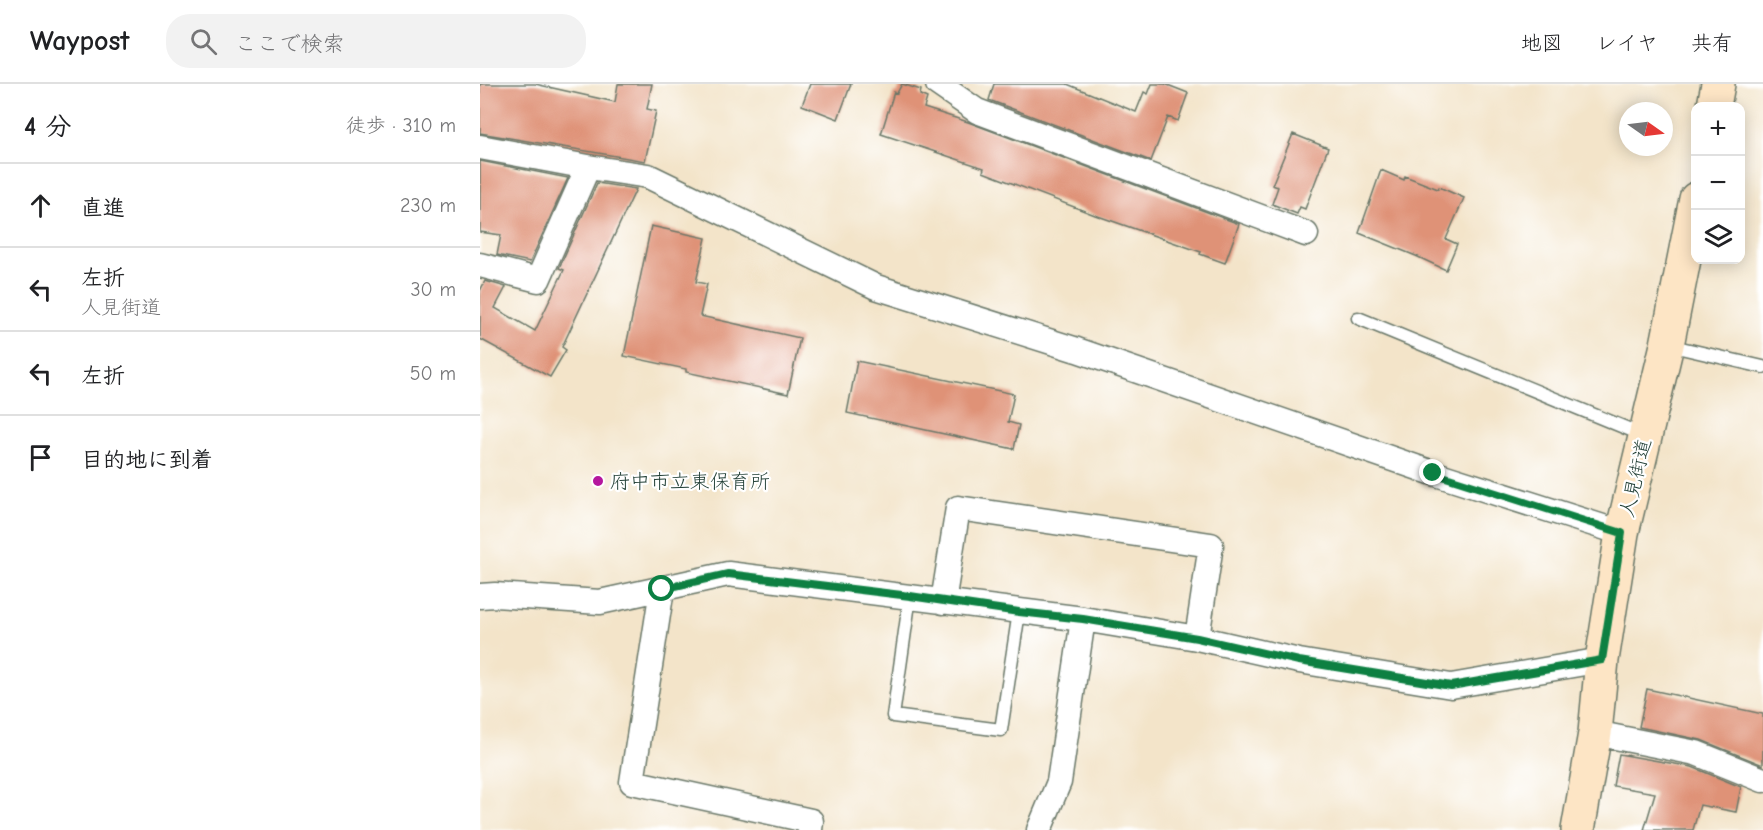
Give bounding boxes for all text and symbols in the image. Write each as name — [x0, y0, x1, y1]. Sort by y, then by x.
search box — [166, 14, 586, 68]
text: Waypost — [30, 25, 130, 57]
icon: search — [187, 25, 220, 58]
text: ここで検索 — [235, 31, 345, 57]
text: 地図 — [1521, 31, 1563, 55]
text: レイヤ — [1596, 31, 1658, 55]
text: 共有 — [1691, 31, 1733, 55]
north arrow — [1619, 102, 1673, 156]
map controls — [1691, 102, 1745, 264]
button: + — [1691, 102, 1745, 156]
text: 4 分 — [24, 112, 71, 142]
text: 徒歩 · 310 m — [346, 114, 456, 137]
button: − — [1691, 156, 1745, 210]
icon: ahead — [24, 189, 57, 222]
text: 230 m — [400, 194, 456, 217]
text: 直進 — [81, 195, 125, 221]
button: layers — [1691, 210, 1745, 264]
text: 左折 — [81, 265, 125, 291]
icon: left — [24, 273, 57, 306]
text: 30 m — [410, 278, 456, 301]
text: 人見街道 — [81, 296, 161, 319]
icon: left — [24, 357, 57, 390]
text: 50 m — [410, 362, 456, 385]
text: 左折 — [81, 363, 125, 389]
street label: 人見街道 — [1615, 437, 1656, 520]
icon: arrive — [24, 441, 57, 474]
text: 目的地に到着 — [81, 447, 213, 473]
route end — [1419, 459, 1445, 485]
place label: 府中市立東保育所 — [610, 470, 770, 493]
marker: 府中市立東保育所 — [591, 474, 605, 488]
route start — [648, 575, 674, 601]

